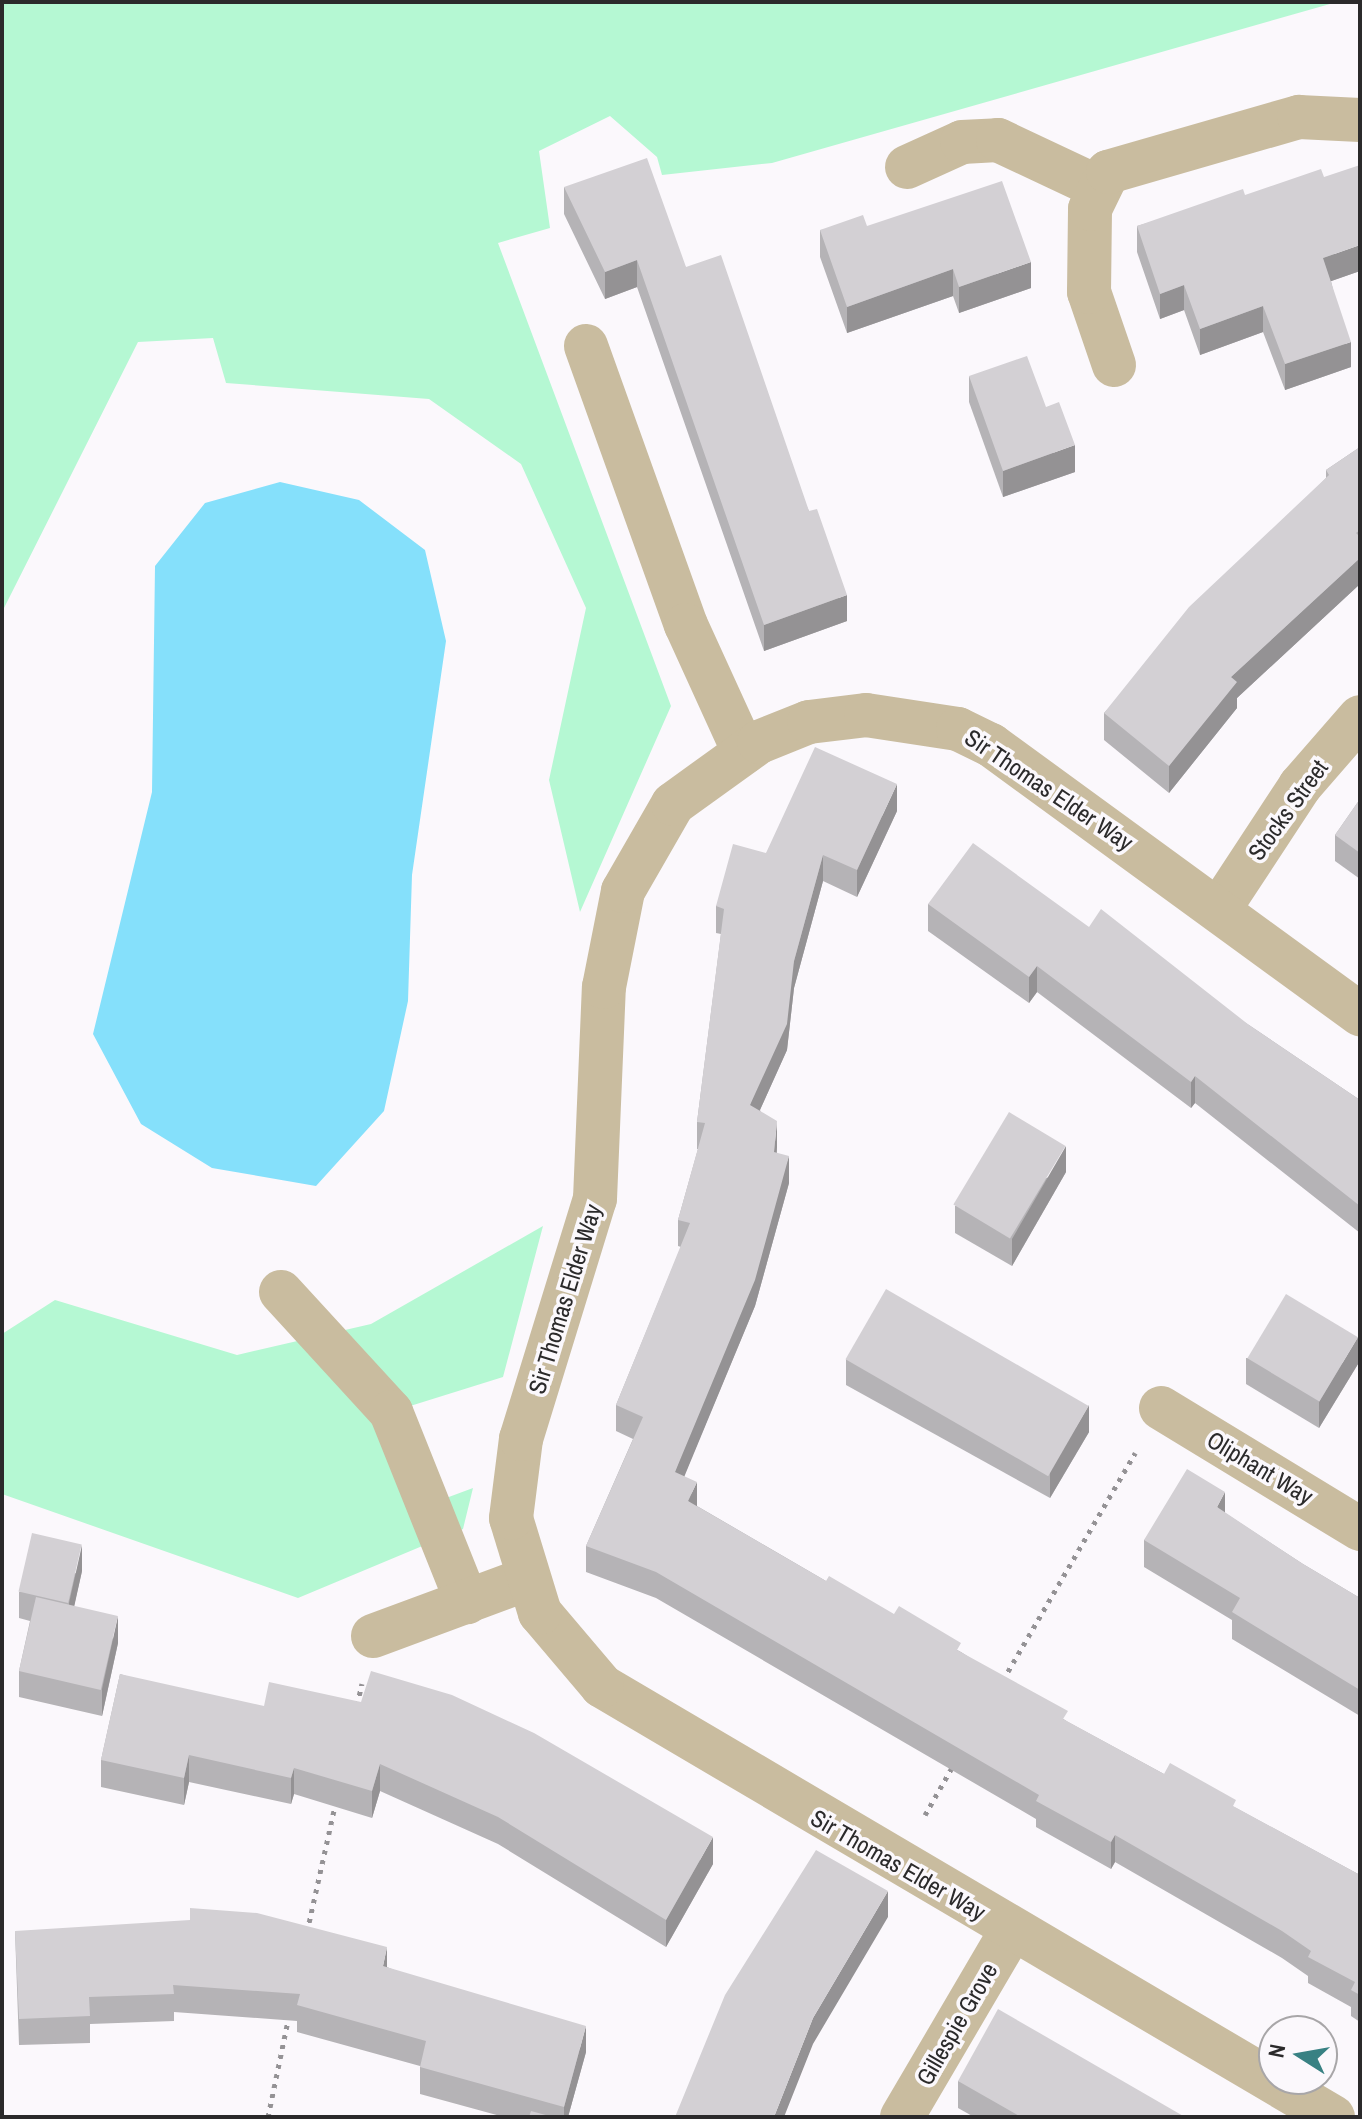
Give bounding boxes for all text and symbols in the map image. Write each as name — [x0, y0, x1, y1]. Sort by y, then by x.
street label: Sir Thomas Elder Way — [959, 723, 1139, 857]
street label: Stocks Street — [1242, 754, 1334, 866]
street label: Sir Thomas Elder Way — [522, 1200, 608, 1398]
street label: Oliphant Way — [1202, 1425, 1318, 1511]
street label: Sir Thomas Elder Way — [805, 1803, 991, 1927]
street label: Gillespie Grove — [910, 1958, 1004, 2090]
north arrow — [1258, 2015, 1338, 2095]
text: N — [1260, 2042, 1292, 2060]

